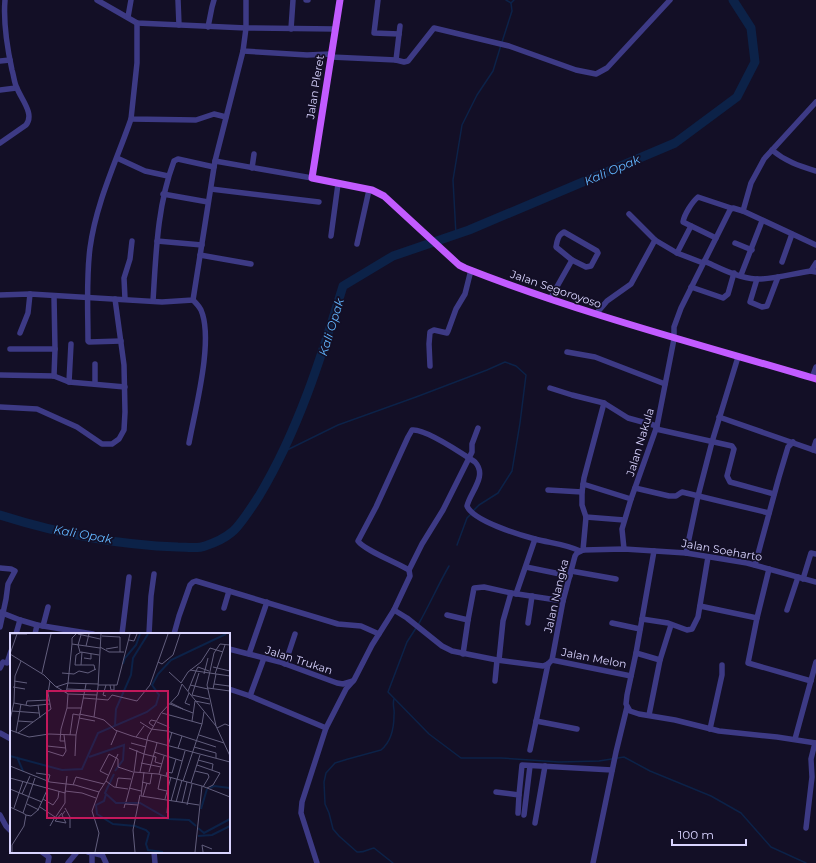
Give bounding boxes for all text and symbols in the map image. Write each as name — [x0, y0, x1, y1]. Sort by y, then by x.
street label: Jalan Pleret — [303, 53, 327, 121]
water label: Kali Opak — [582, 151, 643, 189]
street label: Jalan Segoroyoso — [508, 266, 604, 311]
water label: Kali Opak — [315, 296, 347, 358]
street label: Jalan Nakula — [623, 406, 657, 479]
water label: Kali Opak — [52, 521, 114, 547]
street label: Jalan Soeharto — [680, 536, 764, 564]
street label: Jalan Nangka — [541, 558, 571, 635]
inset map — [10, 633, 230, 853]
street label: Jalan Trukan — [263, 642, 335, 677]
street label: Jalan Melon — [559, 645, 628, 671]
scale bar — [672, 821, 746, 847]
text: 100 m — [678, 827, 714, 842]

